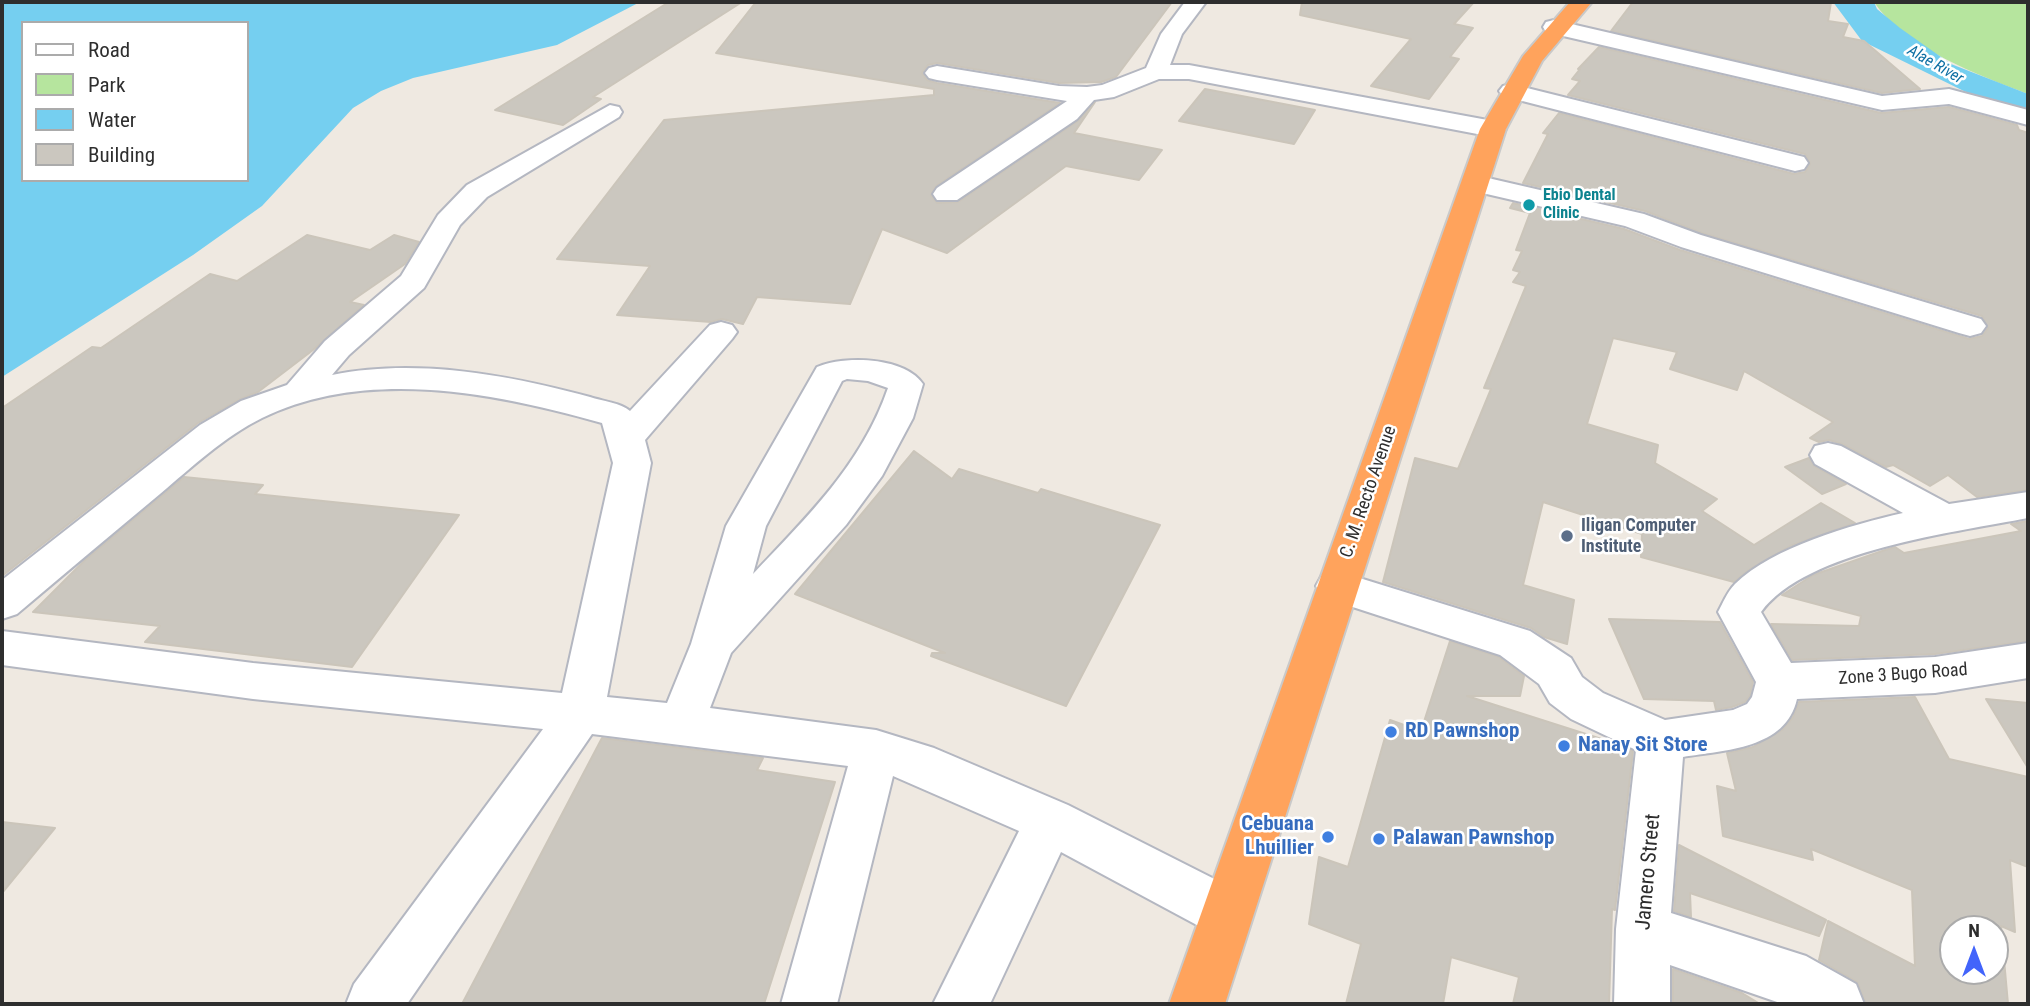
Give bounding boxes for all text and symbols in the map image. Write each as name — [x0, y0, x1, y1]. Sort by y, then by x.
legend — [21, 21, 248, 182]
text: Road — [88, 38, 130, 62]
water label: Alae River — [1904, 41, 1966, 89]
text: Park — [88, 73, 125, 97]
text: Water — [88, 108, 136, 132]
text: Building — [88, 143, 155, 167]
place label: Ebio Dental Clinic — [1543, 186, 1616, 224]
marker: Ebio Dental Clinic — [1521, 197, 1537, 213]
street label: C. M. Recto Avenue — [1336, 423, 1402, 561]
place label: Iligan Computer Institute — [1581, 515, 1696, 558]
marker: Iligan Computer Institute — [1559, 528, 1575, 544]
street label: Zone 3 Bugo Road — [1838, 660, 1968, 690]
place label: RD Pawnshop — [1405, 719, 1519, 745]
marker: RD Pawnshop — [1383, 724, 1399, 740]
place label: Nanay Sit Store — [1578, 733, 1708, 759]
marker: Nanay Sit Store — [1556, 738, 1572, 754]
place label: Cebuana Lhuillier — [1241, 812, 1314, 862]
street label: Jamero Street — [1631, 813, 1667, 931]
place label: Palawan Pawnshop — [1393, 826, 1554, 852]
marker: Cebuana Lhuillier — [1320, 829, 1336, 845]
marker: Palawan Pawnshop — [1371, 831, 1387, 847]
north arrow — [1939, 915, 2009, 985]
text: N — [1968, 919, 1980, 942]

